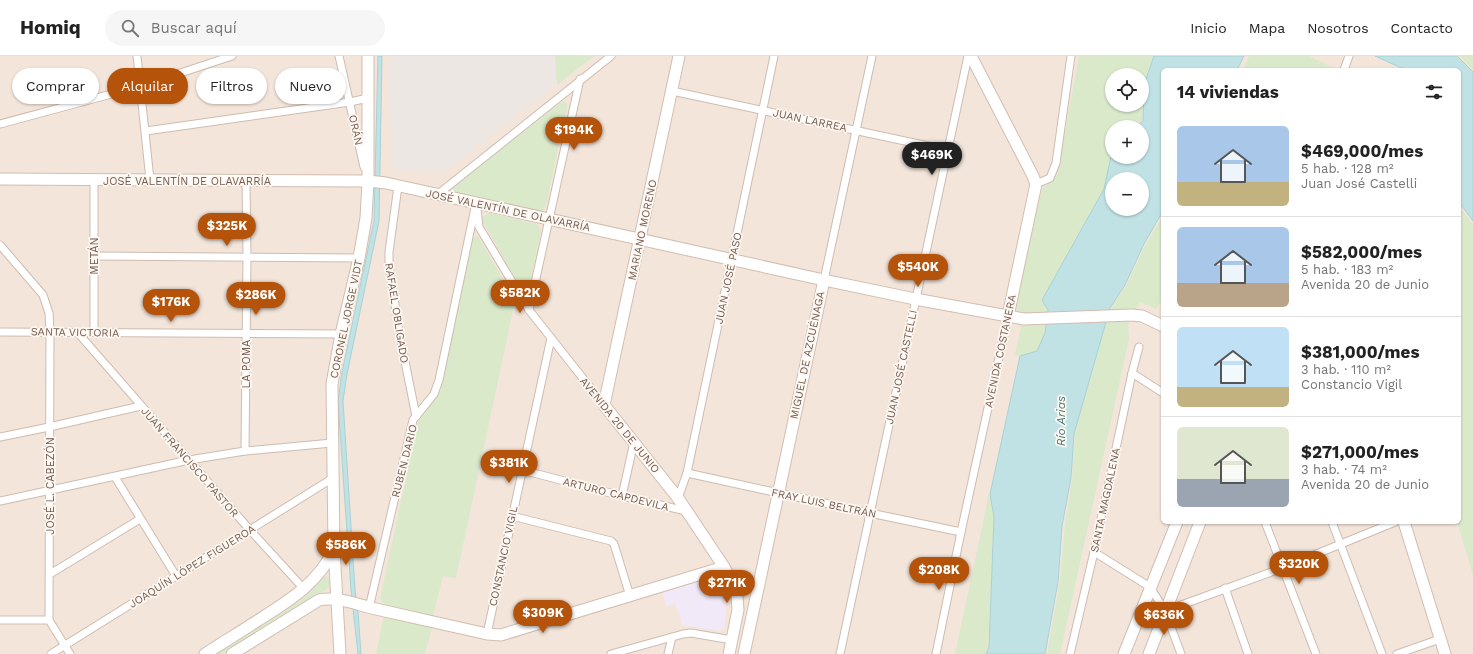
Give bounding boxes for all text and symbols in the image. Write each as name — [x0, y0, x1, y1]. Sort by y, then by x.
search box — [105, 10, 385, 46]
text: Homiq — [20, 16, 81, 39]
icon: search — [119, 17, 141, 39]
text: Buscar aquí — [151, 19, 237, 37]
text: Inicio — [1190, 20, 1227, 36]
text: Mapa — [1249, 20, 1285, 36]
text: Nosotros — [1307, 20, 1369, 36]
text: Contacto — [1391, 20, 1453, 36]
chip: Comprar — [12, 68, 99, 104]
chip: Alquilar — [107, 68, 188, 104]
chip: Filtros — [196, 68, 267, 104]
chip: Nuevo — [275, 68, 346, 104]
map controls — [1105, 68, 1149, 216]
button: locate — [1105, 68, 1149, 112]
icon: filters — [1423, 81, 1445, 103]
text: 14 viviendas — [1177, 82, 1279, 102]
street label: JUAN LARREA — [772, 106, 848, 135]
street label: ORÁN — [346, 113, 366, 147]
pin: $194K — [546, 117, 602, 151]
button: + — [1105, 120, 1149, 164]
text: $194K — [554, 122, 594, 137]
text: $469,000/mes — [1301, 141, 1423, 161]
pin: $469K — [904, 142, 960, 176]
icon: home — [1209, 142, 1257, 190]
text: $469K — [911, 147, 953, 162]
text: 5 hab. · 128 m² — [1301, 161, 1394, 176]
button: − — [1105, 172, 1149, 216]
street label: JOSÉ VALENTÍN DE OLAVARRÍA — [103, 174, 271, 188]
text: Juan José Castelli — [1301, 176, 1417, 191]
street label: MARIANO MORENO — [625, 178, 660, 282]
street label: JOSÉ VALENTÍN DE OLAVARRÍA — [424, 186, 592, 234]
pin: $325K — [199, 213, 255, 247]
text: $325K — [207, 218, 247, 233]
street label: JUAN JOSÉ PASO — [711, 231, 745, 325]
street label: METÁN — [87, 237, 101, 275]
text: $582,000/mes — [1301, 242, 1422, 262]
icon: home — [1209, 243, 1257, 291]
pin: $540K — [890, 254, 946, 288]
street label: CORONEL JORGE VIDT — [328, 258, 365, 380]
text: $540K — [897, 259, 939, 274]
street label: RAFAEL OBLIGADO — [382, 262, 411, 364]
text: 5 hab. · 183 m² — [1301, 262, 1393, 277]
text: Avenida 20 de Junio — [1301, 277, 1429, 292]
pin: $582K — [492, 280, 548, 314]
pin: $286K — [228, 282, 284, 316]
text: $582K — [500, 285, 540, 300]
text: $286K — [235, 287, 277, 302]
pin: $176K — [143, 289, 199, 323]
street label: MIGUEL DE AZCUÉNAGA — [787, 290, 827, 420]
street label: AVENIDA COSTANERA — [982, 293, 1019, 409]
text: $176K — [152, 294, 190, 309]
street label: JUAN JOSÉ CASTELLI — [882, 309, 920, 425]
street label: SANTA VICTORIA — [31, 325, 119, 340]
street label: LA POMA — [240, 340, 253, 388]
text: $381,000/mes — [1301, 342, 1419, 362]
icon: home — [1209, 343, 1257, 391]
text: 3 hab. · 110 m² — [1301, 362, 1391, 377]
street label: AVENIDA 20 DE JUNIO — [577, 375, 662, 476]
text: Constancio Vigil — [1301, 377, 1402, 392]
water label: Río Arias — [1054, 396, 1068, 446]
street label: JUAN FRANCISCO PASTOR — [138, 405, 241, 520]
street label: RUBEN DARIO — [389, 423, 420, 499]
street label: JOSÉ L. CABEZÓN — [43, 437, 57, 535]
text: $271,000/mes — [1301, 442, 1419, 462]
icon: home — [1209, 443, 1257, 491]
street label: SANTA MAGDALENA — [1088, 447, 1123, 554]
pin: $381K — [481, 450, 537, 484]
text: $381K — [490, 455, 528, 470]
text: 3 hab. · 74 m² — [1301, 462, 1387, 477]
street label: ARTURO CAPDEVILA — [562, 475, 670, 514]
text: Avenida 20 de Junio — [1301, 477, 1429, 492]
street label: FRAY LUIS BELTRÁN — [770, 485, 878, 521]
street label: CONSTANCIO VIGIL — [487, 504, 521, 607]
street label: JOAQUÍN LÓPEZ FIGUEROA — [126, 521, 258, 611]
pin: $586K — [318, 532, 374, 566]
text: $586K — [325, 537, 367, 552]
pin: $320K — [1271, 551, 1327, 585]
text: $320K — [1278, 556, 1320, 571]
pin: $208K — [911, 557, 967, 591]
text: $208K — [918, 562, 960, 577]
pin: $271K — [699, 570, 755, 604]
text: $271K — [708, 575, 746, 590]
pin: $309K — [515, 600, 571, 634]
pin: $636K — [1136, 602, 1192, 636]
text: $309K — [522, 605, 564, 620]
text: $636K — [1143, 607, 1185, 622]

